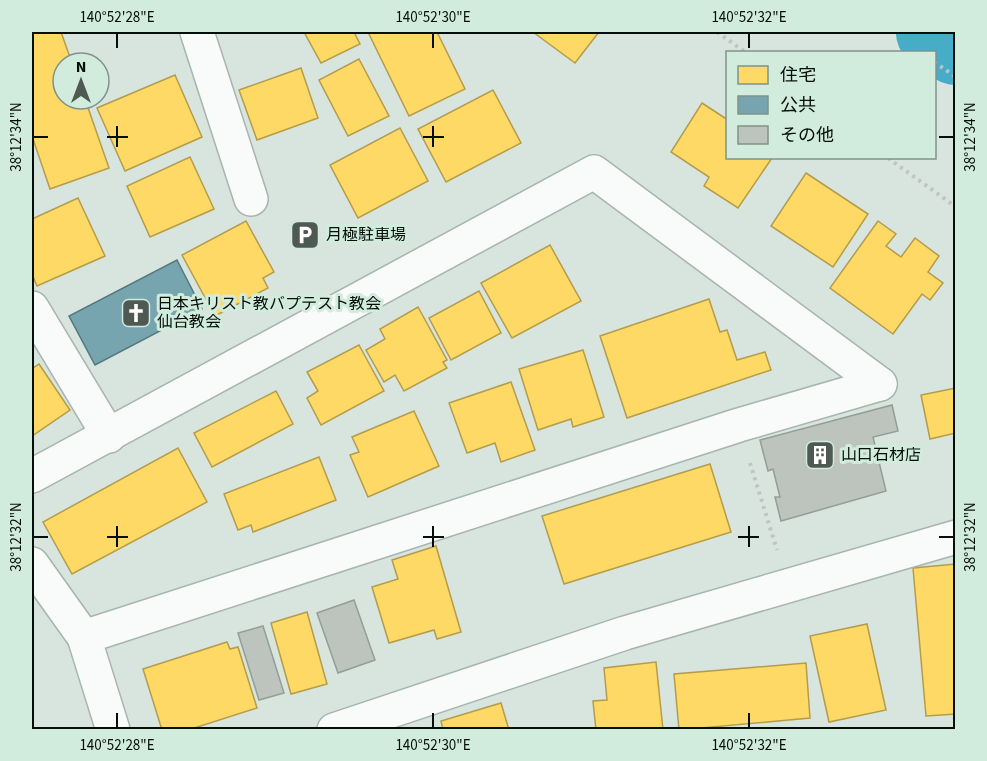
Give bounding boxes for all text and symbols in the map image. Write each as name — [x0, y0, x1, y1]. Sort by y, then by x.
text: 140°52'28"E — [79, 7, 155, 28]
text: 140°52'30"E — [395, 7, 471, 28]
text: 140°52'32"E — [711, 7, 787, 28]
north arrow — [51, 51, 111, 111]
legend — [726, 51, 936, 159]
text: N — [76, 56, 86, 78]
text: 住宅 — [780, 63, 816, 88]
text: 公共 — [780, 93, 816, 118]
text: 38°12'34"N — [6, 102, 27, 172]
text: 38°12'34"N — [960, 102, 981, 172]
text: その他 — [780, 123, 834, 148]
parking icon: 月極駐車場 — [289, 219, 321, 251]
place label: 月極駐車場 — [326, 224, 406, 246]
place label: 日本キリスト教バプテスト教会 仙台教会 — [157, 293, 381, 333]
church icon: 日本キリスト教バプテスト教会 仙台教会 — [120, 297, 152, 329]
building icon: 山口石材店 — [804, 439, 836, 471]
place label: 山口石材店 — [841, 444, 921, 466]
text: 38°12'32"N — [6, 502, 27, 572]
text: 38°12'32"N — [960, 502, 981, 572]
text: 140°52'28"E — [79, 735, 155, 756]
text: 140°52'30"E — [395, 735, 471, 756]
text: 140°52'32"E — [711, 735, 787, 756]

